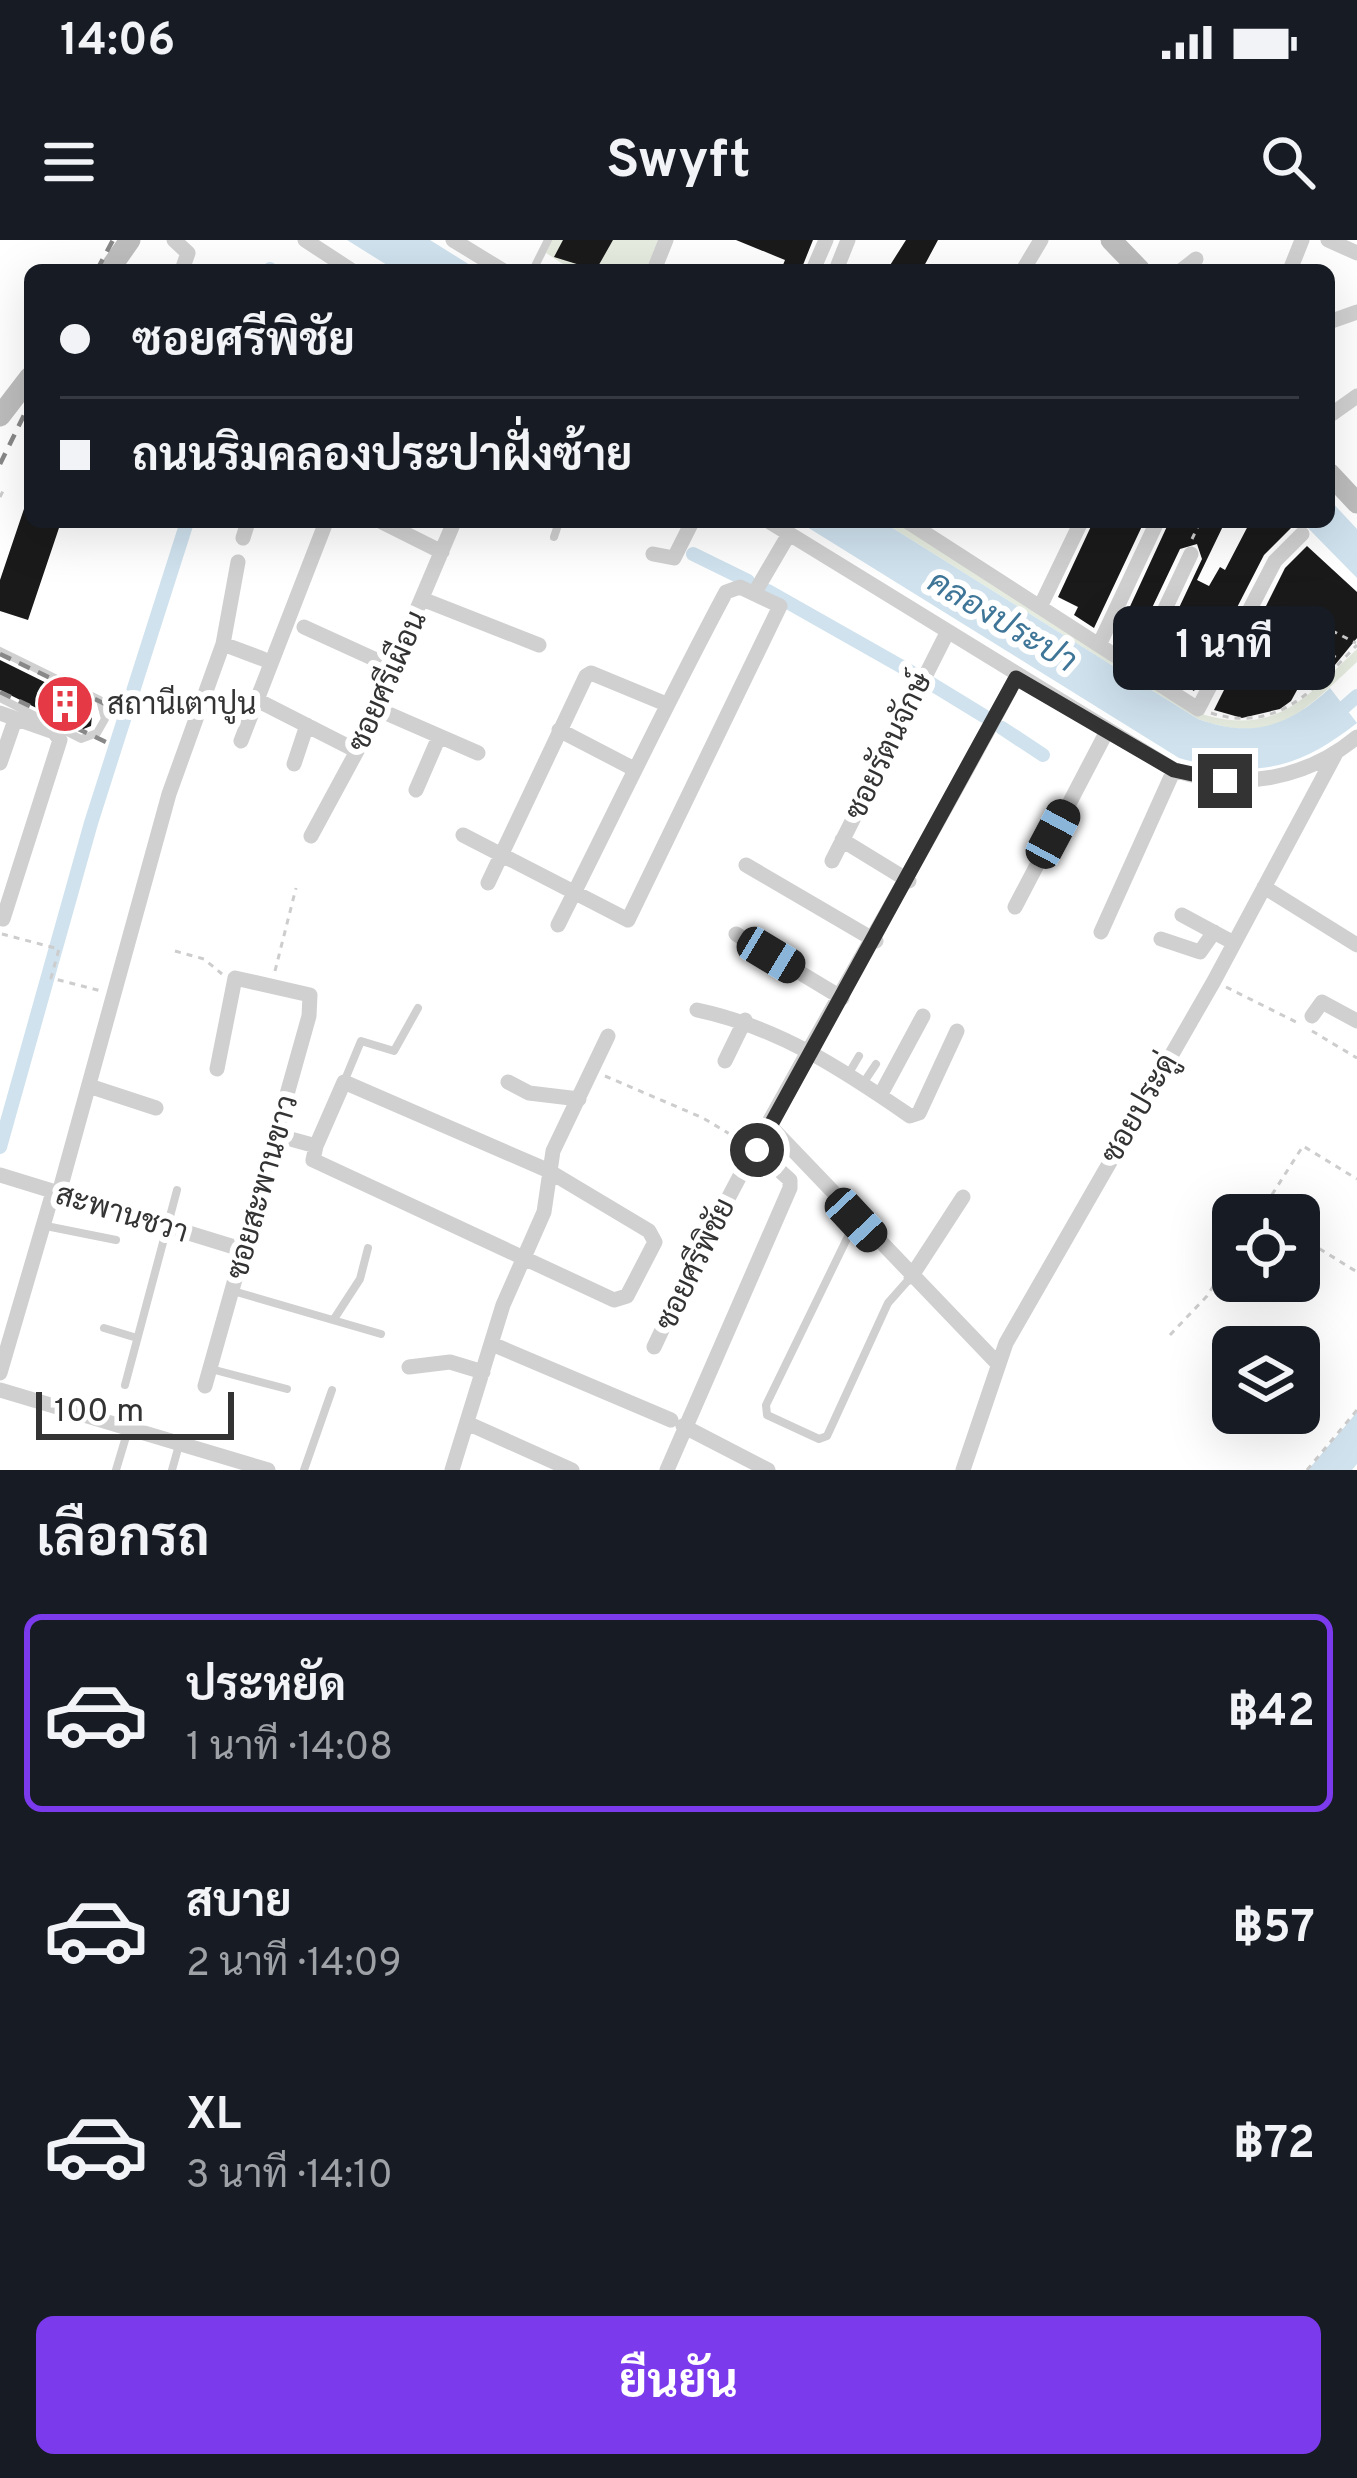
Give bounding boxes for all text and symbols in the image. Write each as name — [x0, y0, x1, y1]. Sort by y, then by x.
text: 14:06 — [60, 14, 175, 71]
text: Swyft — [606, 128, 751, 197]
icon: menu — [36, 129, 102, 195]
icon: search — [1255, 129, 1321, 195]
text: ซอยศรีพิชัย — [132, 315, 355, 372]
text: ถนนริมคลองประปาฝั่งซ้าย — [132, 430, 633, 487]
water label: คลองประปา — [919, 563, 1083, 684]
street label: ซอยศรีเผือน — [339, 605, 437, 758]
callout: 1 นาที — [1114, 607, 1336, 691]
text: 1 นาที — [1175, 623, 1273, 672]
street label: ซอยรัตนจักษ์ — [835, 665, 942, 827]
building icon: สถานีเตาปูน — [34, 673, 96, 735]
place label: สถานีเตาปูน — [107, 685, 256, 725]
route end — [1198, 754, 1252, 808]
car — [1020, 794, 1086, 874]
car — [731, 921, 811, 989]
street label: ซอยประดู่ — [1093, 1047, 1187, 1171]
street label: ซอยสะพานขาว — [220, 1091, 308, 1284]
route start — [730, 1123, 784, 1177]
street label: สะพานชวา — [50, 1178, 192, 1253]
car — [818, 1181, 894, 1259]
street label: ซอยศรีพิชัย — [647, 1192, 745, 1337]
map controls — [1212, 1194, 1320, 1434]
button: locate — [1212, 1194, 1320, 1302]
button: layers — [1212, 1326, 1320, 1434]
scale bar — [36, 1386, 234, 1439]
text: 100 m — [54, 1392, 144, 1434]
text: เลือกรถ — [36, 1507, 210, 1576]
icon: car — [42, 1659, 150, 1767]
text: ประหยัด — [186, 1660, 346, 1717]
text: ฿42 — [1228, 1685, 1315, 1742]
text: 1 นาที · 14:08 — [186, 1725, 393, 1774]
icon: car — [42, 1875, 150, 1983]
text: สบาย — [186, 1876, 292, 1933]
text: ฿57 — [1232, 1901, 1315, 1958]
text: 2 นาที · 14:09 — [186, 1941, 402, 1990]
text: XL — [186, 2088, 241, 2145]
icon: car — [42, 2091, 150, 2199]
text: ฿72 — [1233, 2117, 1315, 2174]
text: 3 นาที · 14:10 — [186, 2153, 393, 2202]
button: ยืนยัน — [36, 2316, 1321, 2454]

